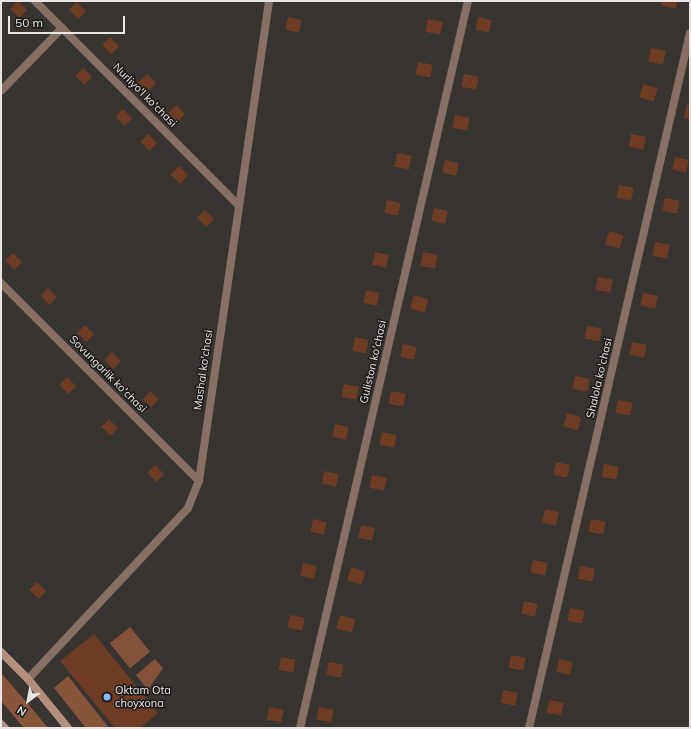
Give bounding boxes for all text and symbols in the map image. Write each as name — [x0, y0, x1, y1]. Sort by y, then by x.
scale bar — [10, 8, 127, 34]
text: 50 m — [15, 15, 43, 30]
street label: Nurliyo'l ko'chasi — [110, 60, 180, 130]
street label: Guliston ko'chasi — [357, 319, 389, 405]
street label: Mashal ko'chasi — [191, 329, 215, 411]
street label: Sovungarlik ko'chasi — [67, 333, 149, 415]
street label: Shalola ko'chasi — [583, 337, 615, 419]
north arrow — [8, 681, 48, 721]
place label: Oktam Ota choyxona — [115, 684, 171, 710]
marker: Oktam Ota choyxona — [102, 692, 112, 702]
text: N — [14, 703, 29, 719]

